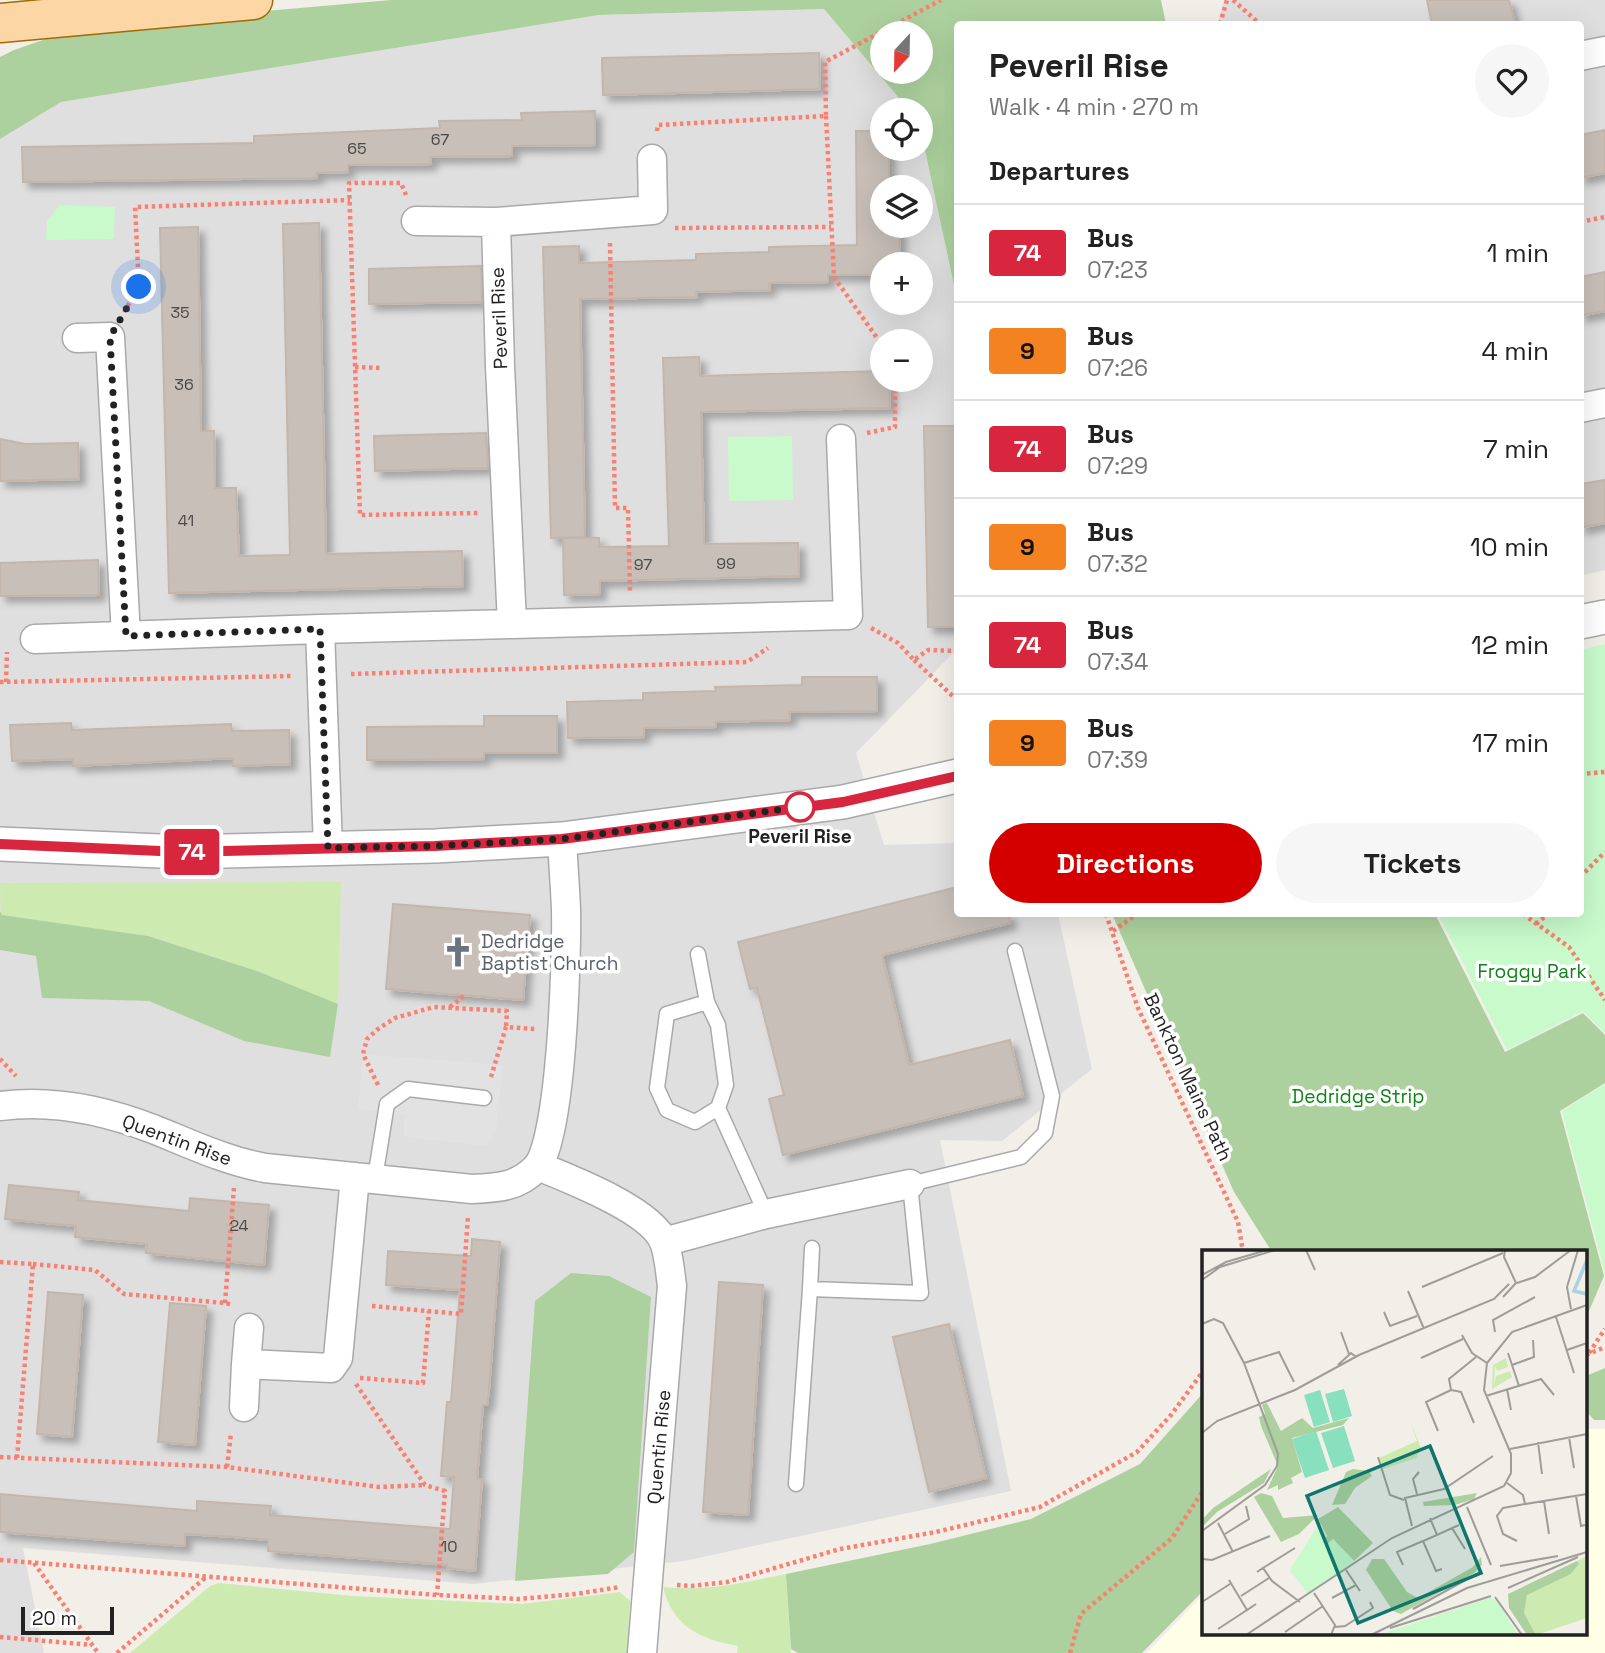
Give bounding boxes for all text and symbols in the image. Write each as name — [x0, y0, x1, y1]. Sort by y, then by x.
north arrow — [870, 21, 933, 84]
map controls — [870, 21, 933, 392]
button: heart — [1475, 44, 1549, 118]
text: Peveril Rise — [989, 45, 1169, 87]
text: Walk · 4 min · 270 m — [989, 92, 1199, 122]
button: locate — [870, 98, 933, 161]
house number: 67 — [431, 129, 449, 150]
house number: 65 — [347, 138, 367, 159]
text: Departures — [989, 154, 1130, 188]
button: layers — [870, 175, 933, 238]
text: Bus — [1087, 221, 1134, 255]
text: 1 min — [1487, 236, 1549, 270]
text: 74 — [1014, 237, 1041, 268]
button: + — [870, 252, 933, 315]
text: 07:23 — [1087, 255, 1148, 285]
street label: Peveril Rise — [485, 266, 513, 370]
your location — [121, 269, 156, 304]
house number: 35 — [170, 302, 190, 323]
text: Bus — [1087, 319, 1134, 353]
button: − — [870, 329, 933, 392]
text: 4 min — [1481, 334, 1549, 368]
text: 9 — [1020, 335, 1035, 366]
text: 07:26 — [1087, 353, 1148, 383]
house number: 36 — [174, 374, 194, 395]
text: Bus — [1087, 417, 1134, 451]
text: 7 min — [1483, 432, 1549, 466]
text: 74 — [1014, 433, 1041, 464]
text: 07:29 — [1087, 451, 1148, 481]
house number: 41 — [178, 510, 194, 531]
text: Bus — [1087, 515, 1134, 549]
text: 10 min — [1470, 530, 1549, 564]
text: 9 — [1020, 531, 1035, 562]
text: 07:32 — [1087, 549, 1148, 579]
house number: 99 — [716, 553, 736, 574]
house number: 97 — [634, 554, 652, 575]
text: Bus — [1087, 613, 1134, 647]
text: 12 min — [1471, 628, 1549, 662]
text: 74 — [1014, 629, 1041, 660]
text: 07:34 — [1087, 647, 1148, 677]
text: Bus — [1087, 711, 1134, 745]
text: 17 min — [1472, 726, 1549, 760]
text: 9 — [1020, 727, 1035, 758]
text: 07:39 — [1087, 745, 1148, 775]
marker: Peveril Rise — [785, 792, 815, 822]
button: Directions — [989, 823, 1262, 903]
button: Tickets — [1276, 823, 1549, 903]
place label: Peveril Rise — [748, 824, 852, 849]
line badge: 74 — [160, 829, 224, 875]
text: 74 — [178, 836, 206, 867]
place label: Dedridge Baptist Church — [481, 929, 618, 976]
church icon: Dedridge Baptist Church — [441, 935, 475, 969]
park label: Froggy Park — [1477, 959, 1587, 984]
street label: Bankton Mains Path — [1138, 989, 1238, 1165]
park label: Dedridge Strip — [1292, 1084, 1424, 1109]
street label: Quentin Rise — [119, 1109, 235, 1171]
house number: 24 — [229, 1215, 249, 1236]
inset map — [1202, 1250, 1588, 1636]
street label: Quentin Rise — [642, 1389, 676, 1505]
house number: 10 — [441, 1536, 457, 1557]
scale bar — [21, 1604, 114, 1636]
text: 20 m — [32, 1606, 77, 1631]

